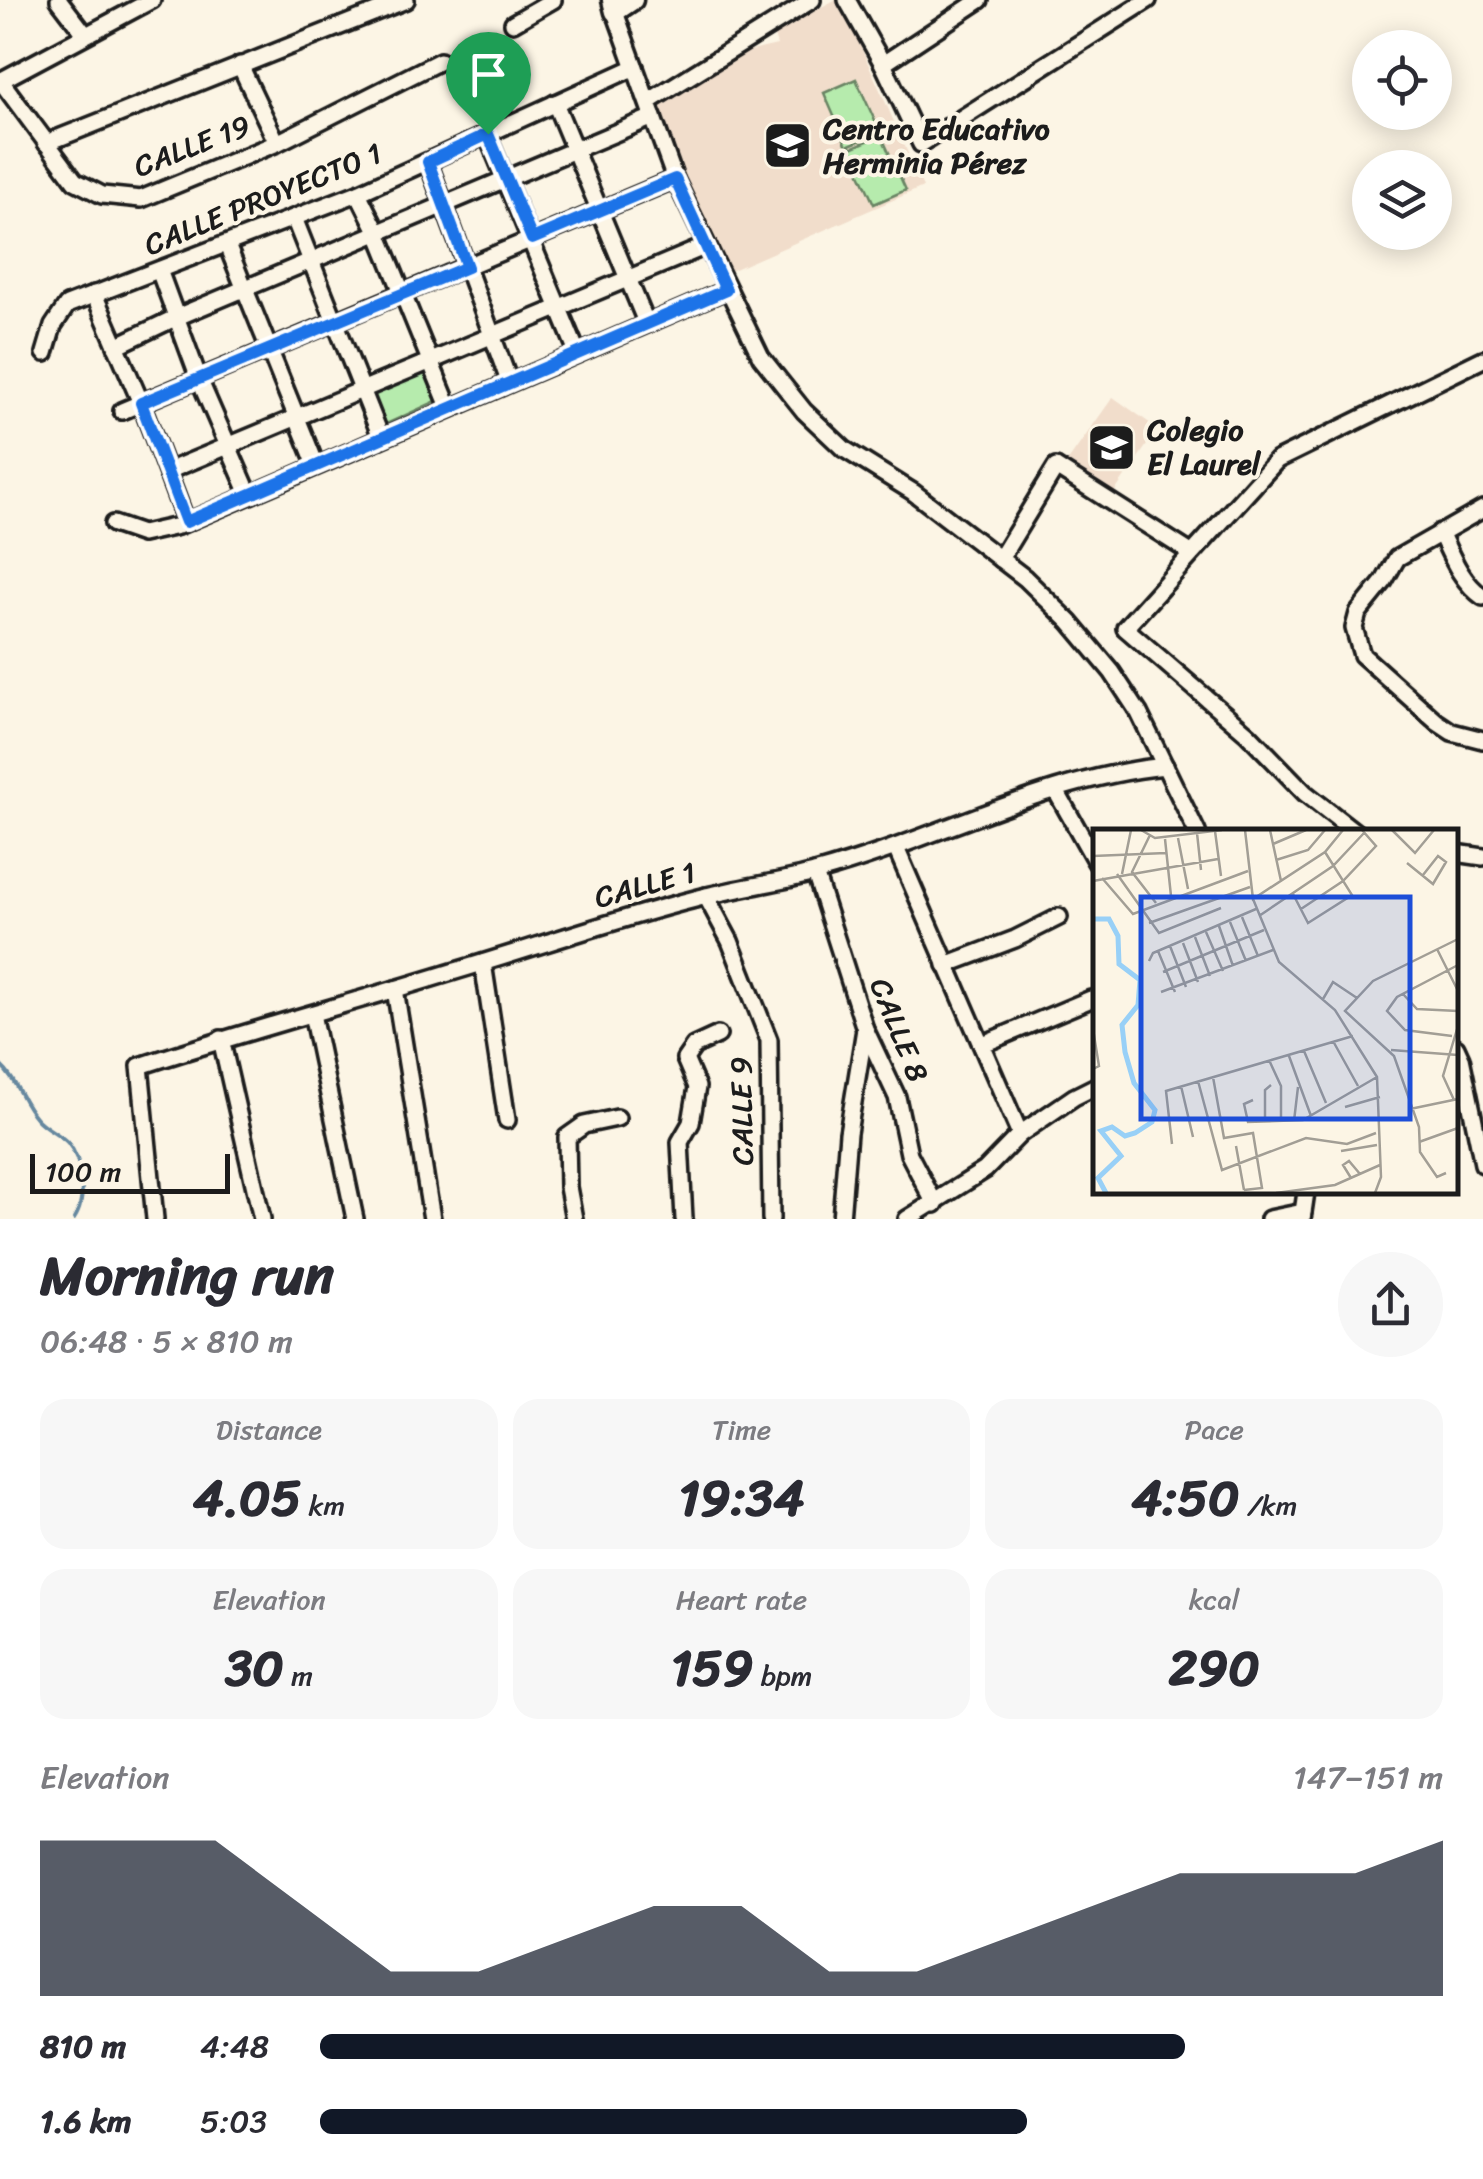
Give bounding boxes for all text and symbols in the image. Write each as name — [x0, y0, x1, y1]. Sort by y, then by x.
map controls — [1352, 30, 1452, 250]
button: locate — [1352, 30, 1452, 130]
pin — [446, 32, 531, 135]
icon: arrive — [461, 47, 516, 102]
street label: CALLE 19 — [125, 99, 259, 193]
place label: Centro Educativo Herminia Pérez — [822, 102, 1050, 190]
school or university icon: Centro Educativo Herminia Pérez — [762, 120, 814, 172]
street label: CALLE PROYECTO 1 — [136, 127, 390, 271]
button: layers — [1352, 150, 1452, 250]
place label: Colegio El Laurel — [1146, 403, 1262, 491]
school or university icon: Colegio El Laurel — [1086, 421, 1138, 473]
inset map — [1093, 829, 1458, 1194]
street label: CALLE 1 — [588, 846, 702, 924]
street label: CALLE 8 — [854, 970, 944, 1090]
street label: CALLE 9 — [714, 1056, 770, 1166]
text: 100 m — [45, 1147, 121, 1196]
scale bar — [30, 1149, 230, 1194]
text: Morning run — [40, 1227, 334, 1324]
button: share — [1338, 1252, 1443, 1357]
text: 06:48 · 5 × 810 m — [40, 1313, 293, 1370]
text: Distance — [216, 1405, 322, 1454]
text: Time — [712, 1405, 771, 1454]
text: Pace — [1184, 1405, 1244, 1454]
text: 4.05 — [193, 1454, 301, 1543]
text: 19:34 — [679, 1454, 804, 1543]
text: 4:50 — [1131, 1454, 1240, 1543]
text: km — [301, 1481, 345, 1530]
text: /km — [1240, 1481, 1297, 1530]
text: Elevation — [212, 1575, 325, 1624]
text: Heart rate — [676, 1575, 807, 1624]
text: kcal — [1189, 1575, 1240, 1624]
text: 30 — [225, 1624, 284, 1713]
text: 159 — [671, 1624, 753, 1713]
text: 290 — [1169, 1624, 1260, 1713]
text: m — [284, 1651, 313, 1700]
text: bpm — [753, 1651, 812, 1700]
text: Elevation — [40, 1749, 170, 1806]
text: 147–151 m — [1293, 1749, 1443, 1806]
text: 810 m — [40, 2018, 126, 2075]
text: 4:48 — [200, 2018, 269, 2075]
text: 1.6 km — [40, 2093, 131, 2150]
text: 5:03 — [200, 2093, 267, 2150]

